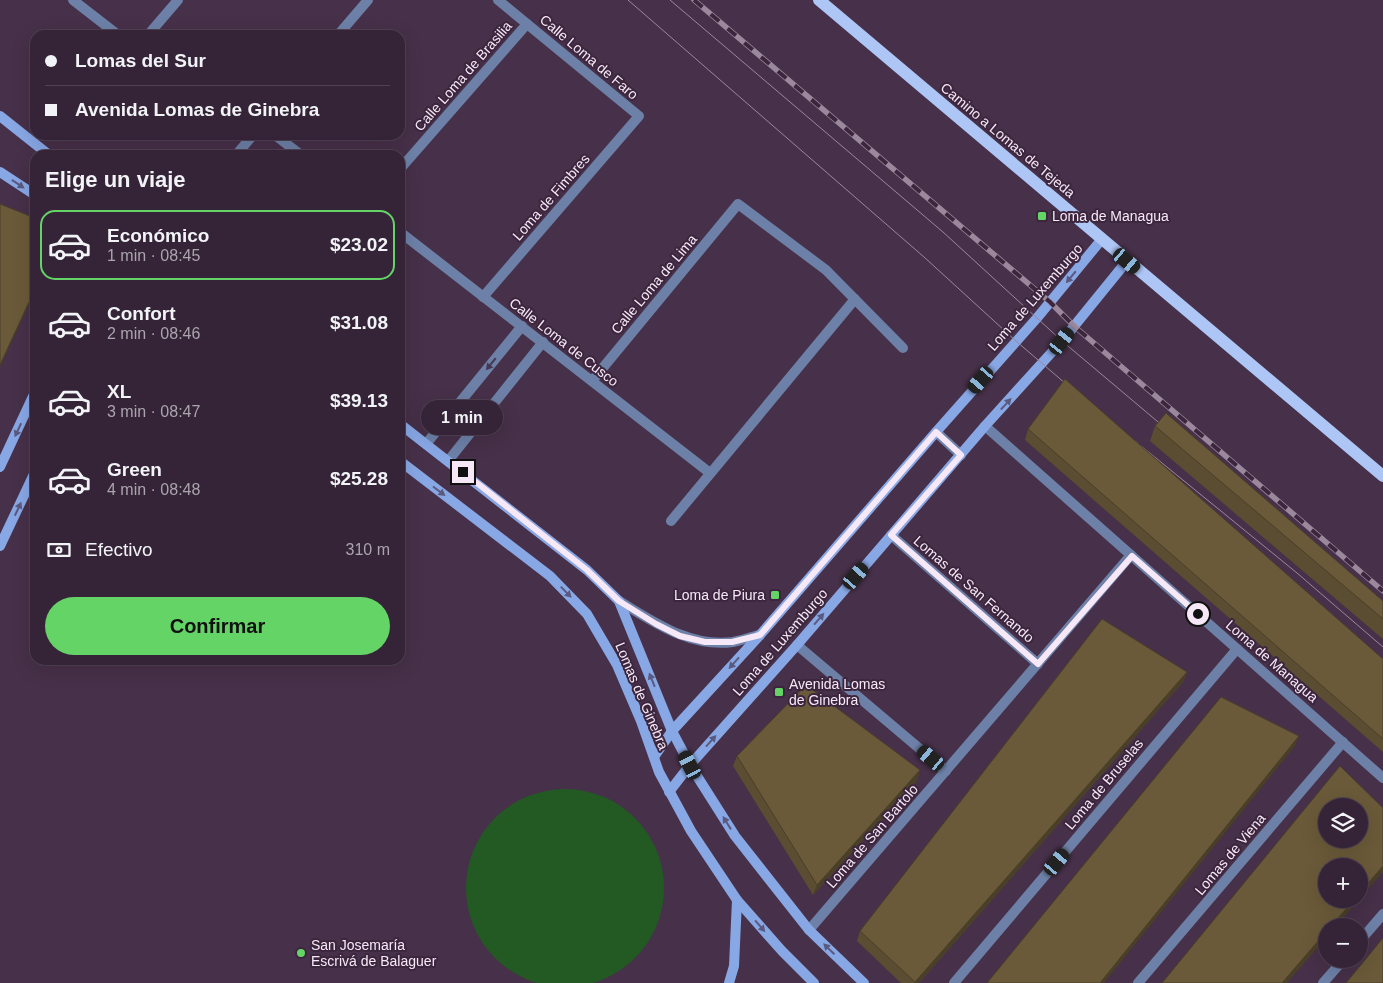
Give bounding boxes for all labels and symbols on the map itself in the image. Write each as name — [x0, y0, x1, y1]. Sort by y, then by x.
street label: Calle Loma de Faro — [537, 11, 641, 103]
street label: Calle Loma de Brasilia — [411, 18, 515, 134]
street label: Camino a Lomas de Tejeda — [938, 79, 1078, 201]
street label: Loma de Fimbres — [509, 151, 593, 243]
one-way arrow — [11, 179, 24, 189]
place label: Loma de Managua — [1052, 208, 1169, 224]
marker: Loma de Managua — [1036, 210, 1048, 222]
street label: Calle Loma de Lima — [608, 231, 700, 337]
street label: Loma de Luxemburgo — [984, 240, 1086, 354]
car — [1110, 246, 1143, 276]
one-way arrow — [1065, 270, 1076, 283]
street label: Calle Loma de Cusco — [506, 294, 622, 390]
car — [1046, 325, 1077, 357]
one-way arrow — [485, 357, 496, 370]
car — [965, 364, 996, 396]
one-way arrow — [1000, 398, 1012, 410]
callout: 1 min — [422, 400, 504, 434]
one-way arrow — [13, 423, 21, 437]
route end — [452, 461, 474, 483]
one-way arrow — [432, 485, 445, 496]
one-way arrow — [14, 502, 22, 516]
street label: Lomas de San Fernando — [911, 532, 1038, 646]
car — [840, 560, 871, 592]
one-way arrow — [559, 585, 571, 597]
street label: Loma de Luxemburgo — [729, 585, 831, 699]
place label: Loma de Piura — [674, 587, 765, 603]
marker: Loma de Piura — [769, 589, 781, 601]
route start — [1187, 603, 1209, 625]
one-way arrow — [814, 613, 825, 626]
street label: Loma de Managua — [1223, 617, 1321, 705]
street label: Lomas de Ginebra — [612, 640, 672, 752]
one-way arrow — [728, 657, 740, 669]
one-way arrow — [648, 672, 656, 687]
place label: Avenida Lomas de Ginebra — [789, 676, 885, 708]
marker: Avenida Lomas de Ginebra — [773, 686, 785, 698]
one-way arrow — [706, 734, 717, 747]
street label: Loma de Bruselas — [1062, 736, 1146, 832]
car — [914, 743, 947, 773]
car — [676, 748, 703, 782]
street label: Loma de San Bartolo — [823, 781, 921, 891]
street label: Lomas de Viena — [1191, 810, 1269, 898]
one-way arrow — [722, 817, 732, 830]
car — [1041, 846, 1072, 878]
one-way arrow — [754, 920, 766, 932]
place label: San Josemaría Escrivá de Balaguer — [311, 937, 437, 969]
one-way arrow — [823, 943, 835, 955]
marker: San Josemaría Escrivá de Balaguer — [295, 947, 307, 959]

